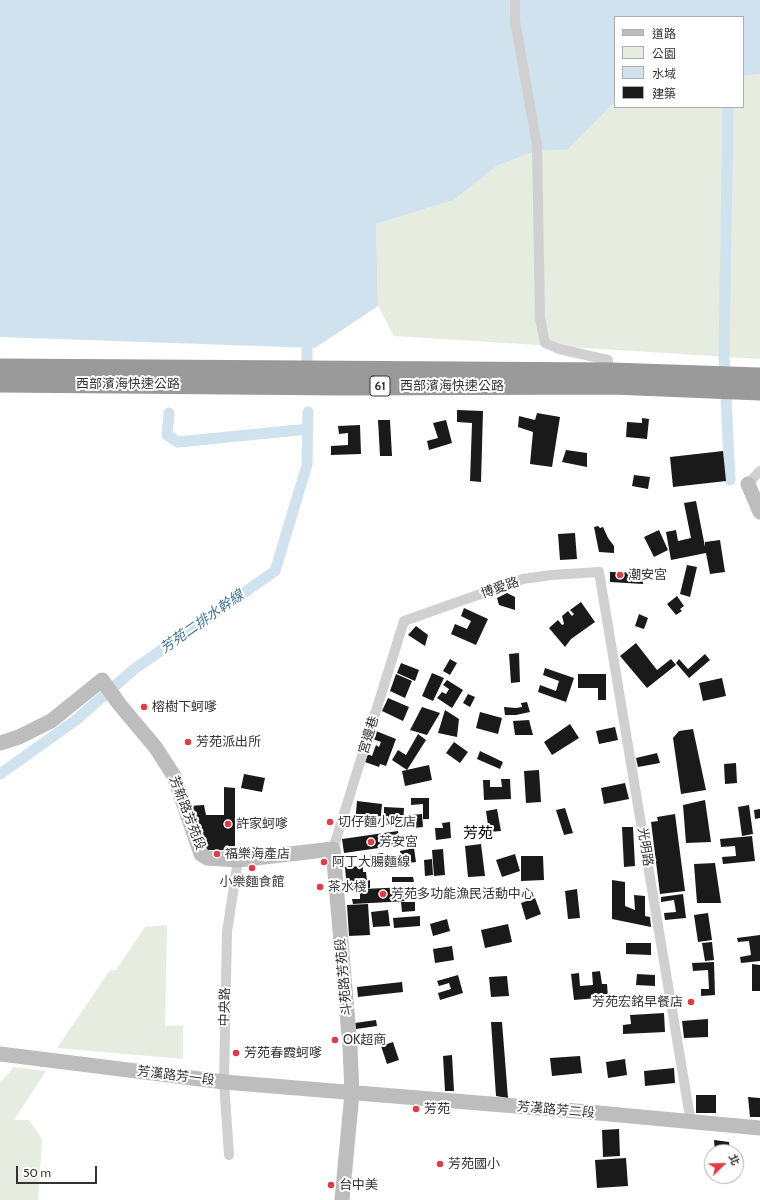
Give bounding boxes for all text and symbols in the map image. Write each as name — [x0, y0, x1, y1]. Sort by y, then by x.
legend — [614, 16, 744, 108]
text: 道路 — [652, 26, 676, 41]
text: 公園 — [652, 46, 676, 61]
text: 水域 — [652, 66, 676, 81]
text: 建築 — [652, 86, 676, 101]
street label: 西部濱海快速公路 — [76, 376, 180, 392]
road number: 61 — [370, 376, 390, 396]
street label: 西部濱海快速公路 — [400, 378, 504, 394]
place label: 潮安宮 — [628, 567, 667, 583]
marker: 潮安宮 — [615, 570, 625, 580]
street label: 博愛路 — [479, 574, 521, 602]
water label: 芳苑二排水幹線 — [157, 587, 247, 657]
place label: 榕樹下蚵嗲 — [152, 699, 217, 715]
marker: 榕樹下蚵嗲 — [139, 702, 149, 712]
street label: 宮邊巷 — [356, 714, 382, 756]
place label: 芳苑派出所 — [196, 734, 261, 750]
marker: 芳苑派出所 — [183, 737, 193, 747]
street label: 芳新路芳苑段 — [166, 774, 208, 852]
place label: 切仔麵小吃店 — [338, 814, 416, 830]
place label: 許家蚵嗲 — [236, 816, 288, 832]
marker: 切仔麵小吃店 — [325, 817, 335, 827]
marker: 許家蚵嗲 — [223, 819, 233, 829]
district label: 芳苑 — [463, 825, 493, 843]
street label: 光明路 — [634, 827, 656, 867]
place label: 芳安宮 — [379, 834, 418, 850]
marker: 芳安宮 — [366, 837, 376, 847]
place label: 福樂海產店 — [225, 846, 290, 862]
marker: 福樂海產店 — [212, 849, 222, 859]
place label: 阿丁大腸麵線 — [332, 854, 410, 870]
marker: 阿丁大腸麵線 — [319, 857, 329, 867]
marker: 小樂麵食館 — [247, 863, 257, 873]
place label: 小樂麵食館 — [220, 874, 284, 890]
place label: 茶水棧 — [328, 879, 367, 895]
marker: 茶水棧 — [315, 882, 325, 892]
place label: 芳苑多功能漁民活動中心 — [391, 886, 534, 902]
marker: 芳苑多功能漁民活動中心 — [378, 889, 388, 899]
street label: 斗苑路芳苑段 — [333, 937, 355, 1017]
street label: 中央路 — [217, 987, 233, 1027]
place label: 芳苑宏銘早餐店 — [592, 994, 683, 1010]
marker: 芳苑宏銘早餐店 — [686, 997, 696, 1007]
place label: OK超商 — [343, 1032, 386, 1048]
marker: OK超商 — [330, 1035, 340, 1045]
place label: 芳苑春霞蚵嗲 — [244, 1045, 322, 1061]
marker: 芳苑春霞蚵嗲 — [231, 1048, 241, 1058]
street label: 芳漢路芳一段 — [136, 1064, 216, 1088]
street label: 芳漢路芳二段 — [516, 1099, 596, 1121]
place label: 芳苑 — [424, 1101, 450, 1117]
marker: 芳苑 — [411, 1104, 421, 1114]
north arrow — [704, 1144, 744, 1184]
text: 北 — [726, 1152, 743, 1167]
place label: 芳苑國小 — [448, 1156, 500, 1172]
scale bar — [18, 1158, 99, 1184]
marker: 芳苑國小 — [435, 1159, 445, 1169]
text: 50 m — [23, 1165, 51, 1180]
place label: 台中美 — [339, 1177, 378, 1193]
marker: 台中美 — [326, 1180, 336, 1190]

